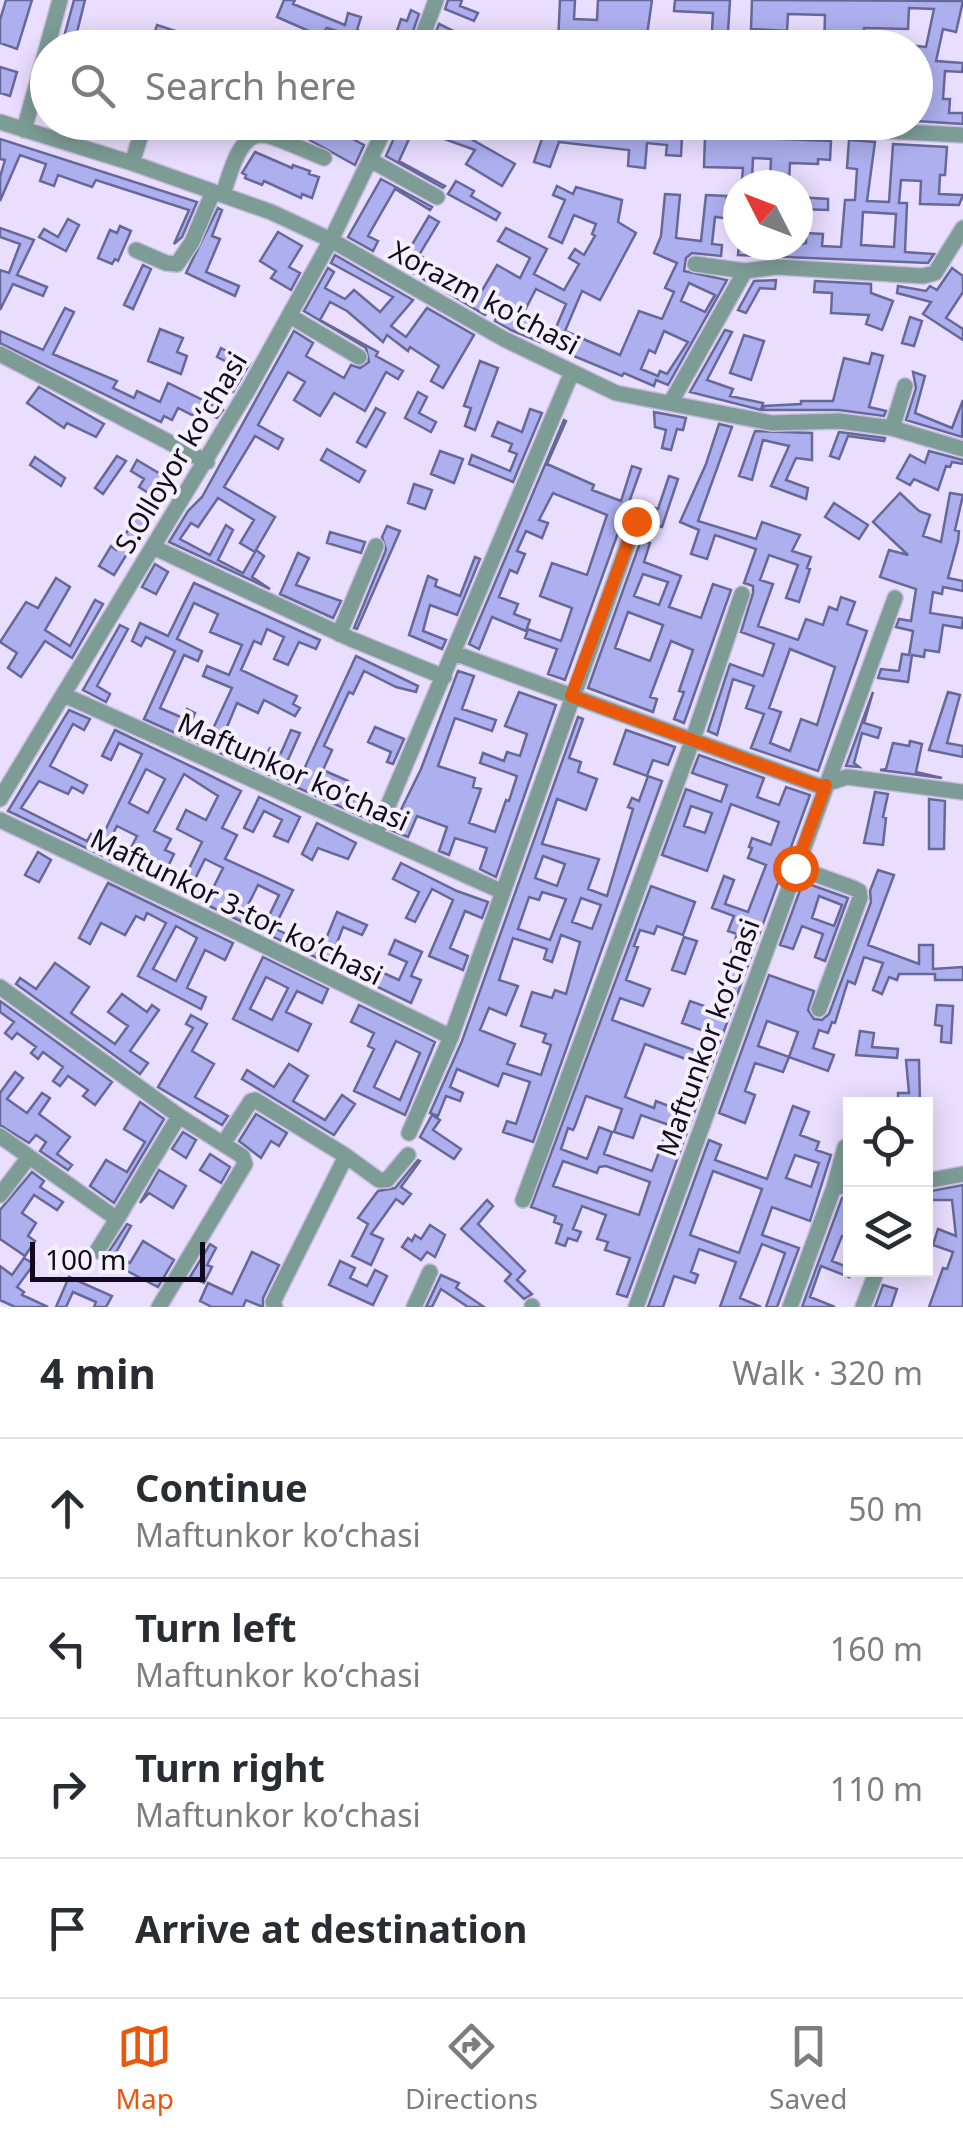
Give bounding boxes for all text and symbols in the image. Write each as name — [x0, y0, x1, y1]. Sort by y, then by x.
search box — [30, 30, 933, 140]
icon: search — [65, 58, 120, 113]
text: Search here — [145, 59, 356, 111]
north arrow — [723, 170, 813, 260]
street label: Xorazm ko'chasi — [383, 231, 587, 363]
street label: S.Olloyor koʻchasi — [105, 344, 255, 560]
route end — [614, 499, 660, 545]
street label: Maftunkor ko'chasi — [172, 703, 416, 839]
street label: Maftunkor 3-tor koʼchasi — [84, 819, 390, 993]
route start — [773, 846, 819, 892]
street label: Maftunkor koʻchasi — [646, 913, 768, 1161]
map controls — [843, 1097, 933, 1277]
button: locate — [843, 1097, 933, 1187]
button: layers — [843, 1187, 933, 1277]
scale bar — [30, 1237, 205, 1282]
text: 100 m — [45, 1240, 127, 1278]
text: 4 min — [40, 1344, 156, 1401]
text: Walk · 320 m — [732, 1351, 923, 1394]
text: Continue — [135, 1461, 308, 1513]
icon: ahead — [40, 1481, 95, 1536]
text: 50 m — [848, 1487, 923, 1530]
text: Maftunkor koʻchasi — [135, 1513, 421, 1556]
text: Turn left — [135, 1601, 297, 1653]
icon: left — [40, 1621, 95, 1676]
text: 160 m — [830, 1627, 923, 1670]
text: Maftunkor koʻchasi — [135, 1653, 421, 1696]
text: Turn right — [135, 1741, 325, 1793]
icon: right — [40, 1761, 95, 1816]
text: 110 m — [830, 1767, 923, 1810]
text: Maftunkor koʻchasi — [135, 1793, 421, 1836]
icon: arrive — [40, 1901, 95, 1956]
text: Arrive at destination — [135, 1902, 527, 1954]
tab: Map — [116, 2019, 174, 2117]
tab: Directions — [405, 2019, 538, 2117]
tab: Saved — [769, 2019, 847, 2117]

